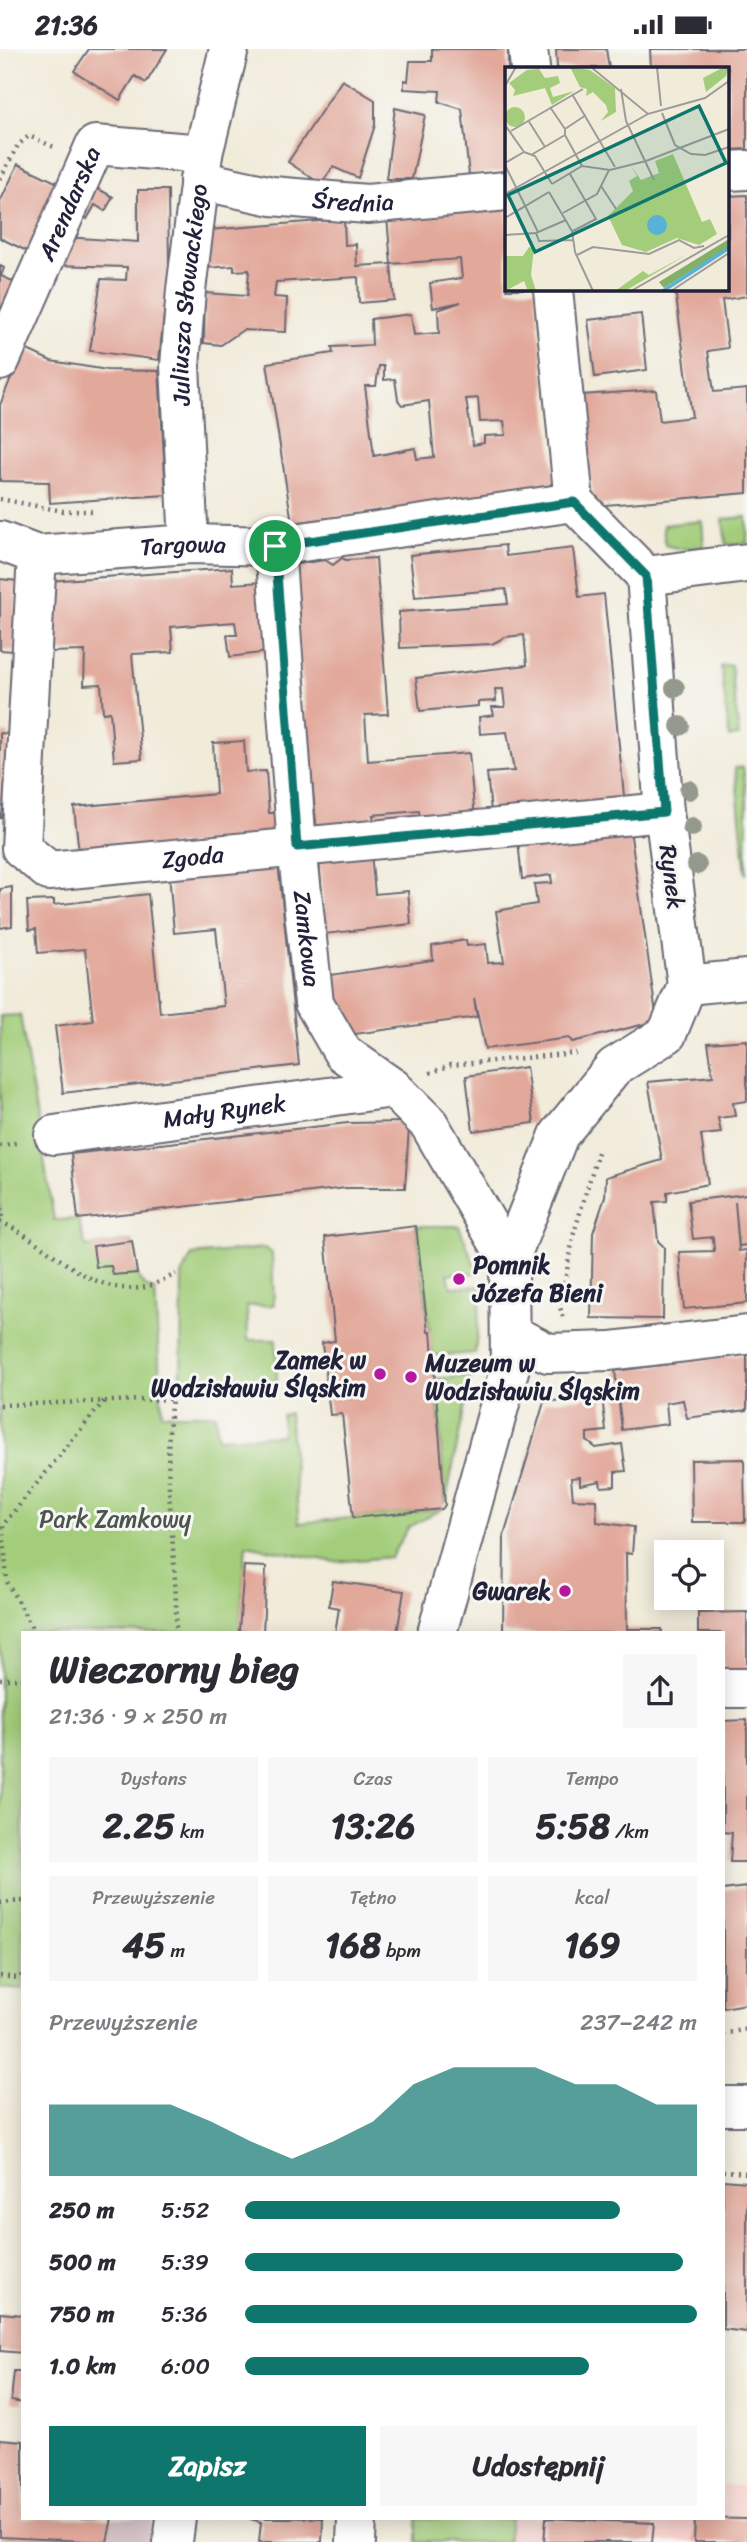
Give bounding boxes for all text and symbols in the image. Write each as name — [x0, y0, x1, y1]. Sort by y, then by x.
text: 21:36 — [35, 2, 98, 48]
inset map — [505, 67, 730, 291]
street label: Arendarska — [25, 140, 113, 268]
street label: Średnia — [311, 178, 396, 225]
street label: Juliusza Słowackiego — [159, 181, 220, 408]
pin — [245, 516, 305, 576]
street label: Targowa — [139, 523, 227, 568]
icon: arrive — [256, 527, 294, 565]
street label: Zgoda — [160, 833, 227, 881]
street label: Rynek — [647, 842, 697, 912]
street label: Zamkowa — [281, 888, 333, 989]
street label: Mały Rynek — [160, 1082, 289, 1141]
place label: Pomnik Józefa Bieni — [471, 1244, 604, 1314]
marker: Pomnik Józefa Bieni — [451, 1271, 467, 1287]
place label: Zamek w Wodzisławiu Śląskim — [151, 1339, 366, 1409]
place label: Muzeum w Wodzisławiu Śląskim — [424, 1342, 640, 1412]
marker: Zamek w Wodzisławiu Śląskim — [372, 1366, 388, 1382]
marker: Muzeum w Wodzisławiu Śląskim — [403, 1369, 419, 1385]
park label: Park Zamkowy — [39, 1498, 192, 1540]
map controls — [654, 1540, 724, 1610]
button: locate — [654, 1540, 724, 1610]
place label: Gwarek — [472, 1570, 551, 1612]
marker: Gwarek — [557, 1583, 573, 1599]
text: Wieczorny bieg — [49, 1636, 299, 1703]
button: share — [623, 1654, 697, 1728]
text: 21:36 · 9 × 250 m — [49, 1696, 227, 1737]
text: Dystans — [121, 1762, 187, 1795]
text: Czas — [353, 1762, 393, 1795]
text: Tempo — [566, 1762, 619, 1795]
text: 2.25 — [103, 1795, 175, 1857]
text: 13:26 — [331, 1795, 415, 1857]
text: 5:58 — [536, 1795, 610, 1857]
text: km — [175, 1815, 205, 1848]
text: /km — [610, 1815, 649, 1848]
text: Przewyższenie — [92, 1881, 215, 1914]
text: Tętno — [350, 1881, 396, 1914]
text: kcal — [575, 1881, 610, 1914]
text: 45 — [122, 1914, 166, 1976]
text: 168 — [325, 1914, 381, 1976]
text: 169 — [564, 1914, 621, 1976]
text: m — [166, 1934, 185, 1967]
text: bpm — [381, 1934, 421, 1967]
text: Przewyższenie — [49, 2002, 198, 2043]
text: 237–242 m — [580, 2002, 697, 2043]
text: 250 m — [49, 2190, 115, 2231]
text: 5:52 — [161, 2190, 209, 2231]
text: 500 m — [49, 2242, 116, 2283]
text: 5:39 — [161, 2242, 209, 2283]
text: 750 m — [49, 2294, 114, 2335]
text: 5:36 — [161, 2294, 208, 2335]
text: 1.0 km — [49, 2346, 116, 2387]
text: 6:00 — [161, 2346, 210, 2387]
button: Zapisz — [49, 2426, 366, 2506]
button: Udostępnij — [380, 2426, 697, 2506]

